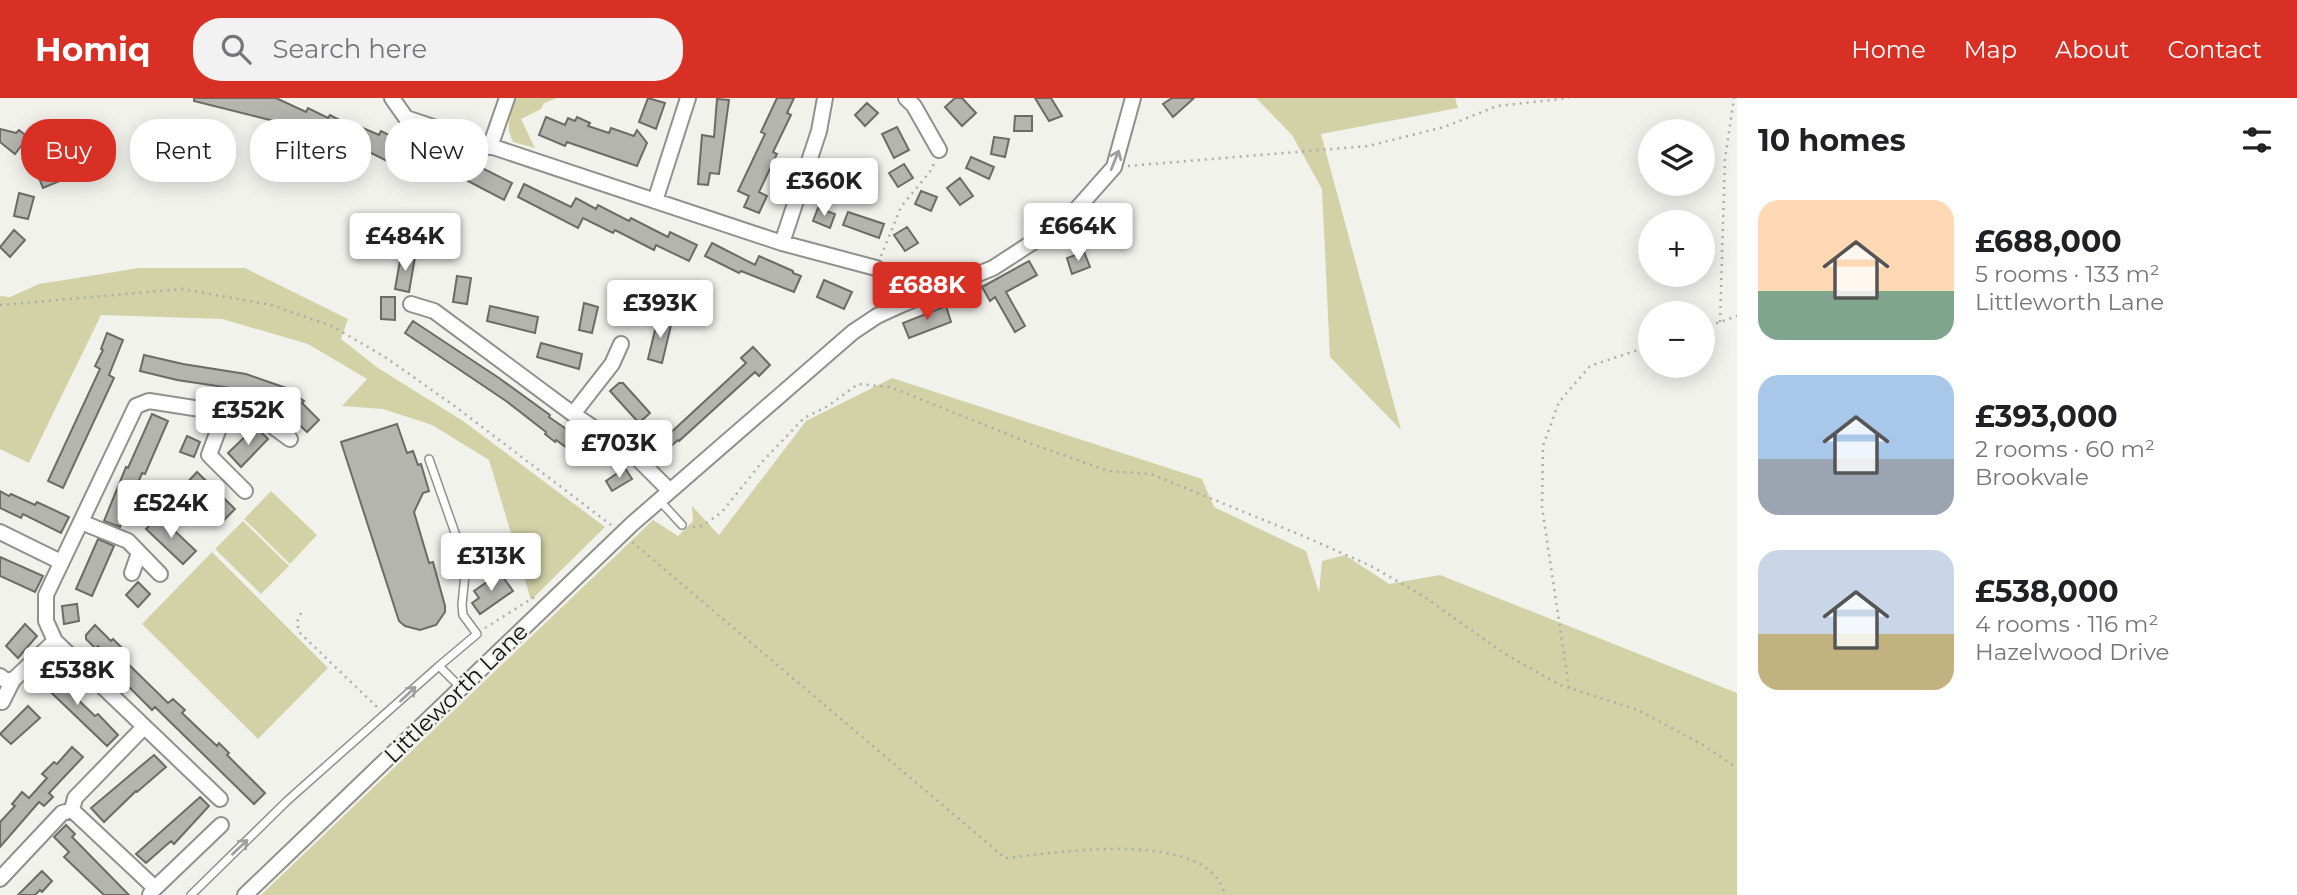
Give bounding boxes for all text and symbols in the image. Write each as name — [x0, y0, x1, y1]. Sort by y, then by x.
search box — [193, 18, 683, 81]
text: Homiq — [35, 29, 151, 69]
icon: search — [217, 30, 255, 68]
text: Search here — [273, 33, 427, 65]
text: Home — [1851, 35, 1926, 64]
text: Map — [1964, 35, 2017, 64]
text: About — [2055, 35, 2129, 64]
text: Contact — [2167, 35, 2262, 64]
chip: Buy — [21, 119, 116, 182]
chip: Rent — [130, 119, 236, 182]
chip: Filters — [250, 119, 371, 182]
chip: New — [385, 119, 488, 182]
map controls — [1638, 119, 1715, 378]
button: layers — [1638, 119, 1715, 196]
icon: filters — [2238, 121, 2276, 159]
text: 10 homes — [1758, 122, 1906, 159]
one-way arrow — [1109, 150, 1122, 171]
pin: £360K — [775, 158, 873, 218]
text: £360K — [786, 167, 862, 195]
pin: £664K — [1029, 204, 1127, 263]
button: + — [1638, 210, 1715, 287]
text: £664K — [1040, 212, 1116, 240]
pin: £484K — [356, 214, 454, 273]
text: £484K — [366, 222, 444, 250]
text: £688,000 — [1975, 223, 2122, 260]
icon: home — [1814, 228, 1898, 312]
text: 5 rooms · 133 m² — [1975, 260, 2160, 288]
pin: £688K — [878, 262, 976, 322]
text: £688K — [889, 271, 965, 299]
pin: £393K — [611, 280, 709, 340]
text: Littleworth Lane — [1975, 288, 2164, 316]
text: £393K — [623, 289, 697, 317]
button: − — [1638, 301, 1715, 378]
pin: £352K — [199, 388, 297, 447]
text: £352K — [212, 396, 284, 424]
text: £393,000 — [1975, 398, 2118, 435]
icon: home — [1814, 403, 1898, 487]
pin: £703K — [570, 420, 668, 480]
text: £703K — [581, 429, 657, 457]
text: 2 rooms · 60 m² — [1975, 435, 2155, 463]
text: Brookvale — [1975, 463, 2089, 491]
pin: £524K — [122, 480, 220, 540]
text: £524K — [134, 489, 208, 517]
pin: £313K — [442, 533, 540, 593]
text: £313K — [457, 542, 525, 570]
text: £538,000 — [1975, 573, 2119, 610]
icon: home — [1814, 578, 1898, 662]
text: 4 rooms · 116 m² — [1975, 610, 2158, 638]
street label: Littleworth Lane — [378, 617, 534, 769]
text: Hazelwood Drive — [1975, 638, 2169, 666]
pin: £538K — [28, 648, 126, 707]
text: £538K — [40, 656, 114, 684]
one-way arrow — [399, 686, 416, 703]
one-way arrow — [231, 839, 248, 856]

